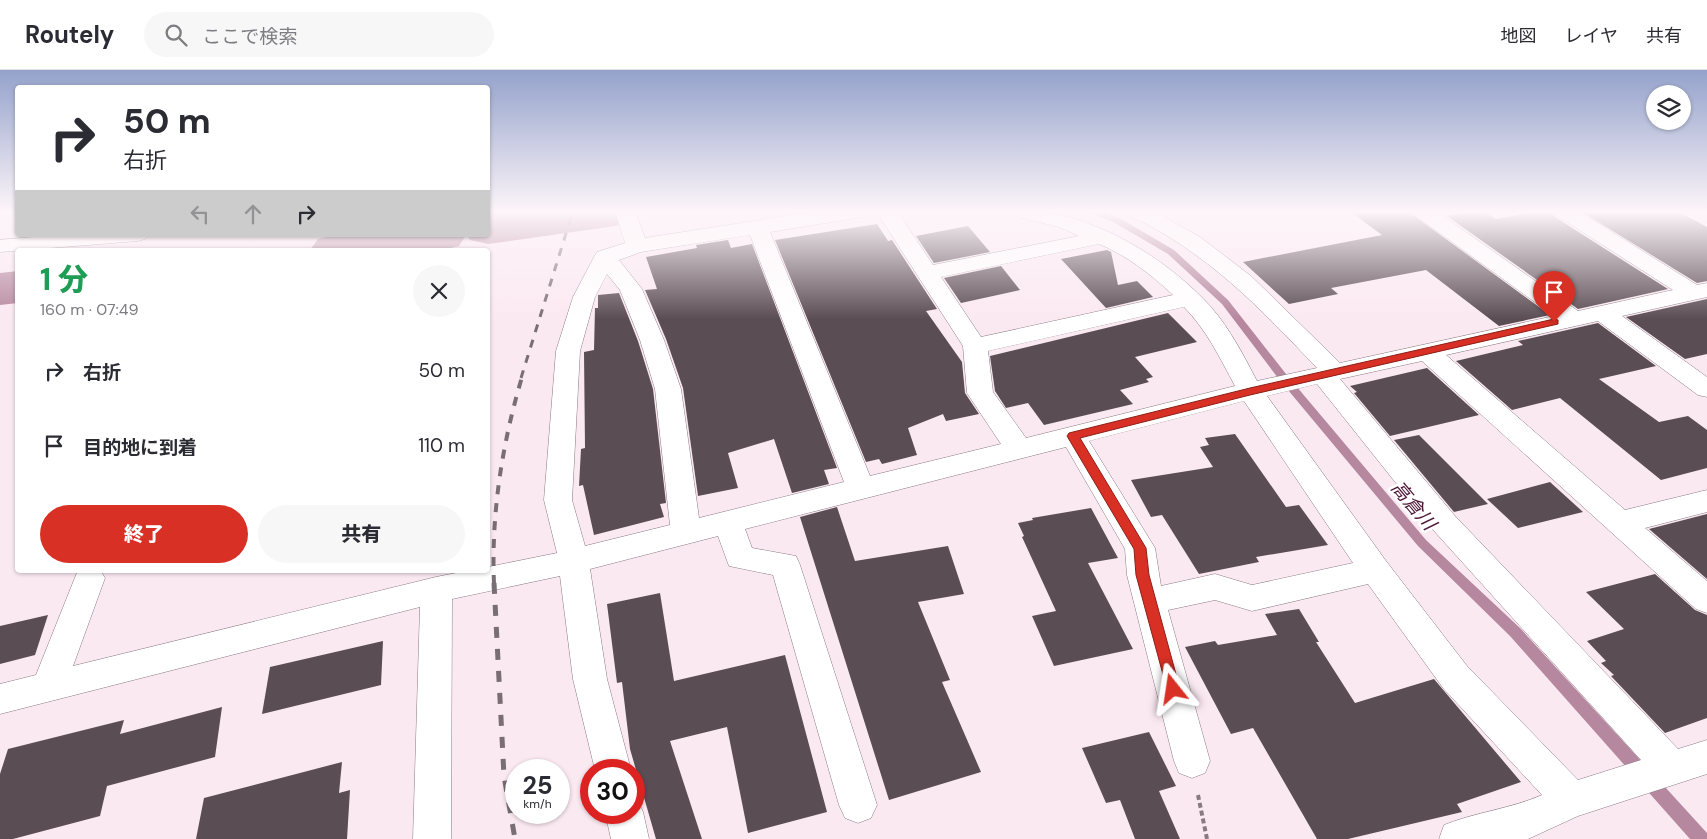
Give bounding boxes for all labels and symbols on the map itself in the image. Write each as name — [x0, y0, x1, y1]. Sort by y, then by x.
pin — [1533, 271, 1575, 322]
water label: 高倉川 — [1386, 475, 1443, 537]
position arrow — [1146, 662, 1198, 714]
speed limit sign: 30 — [580, 759, 645, 824]

